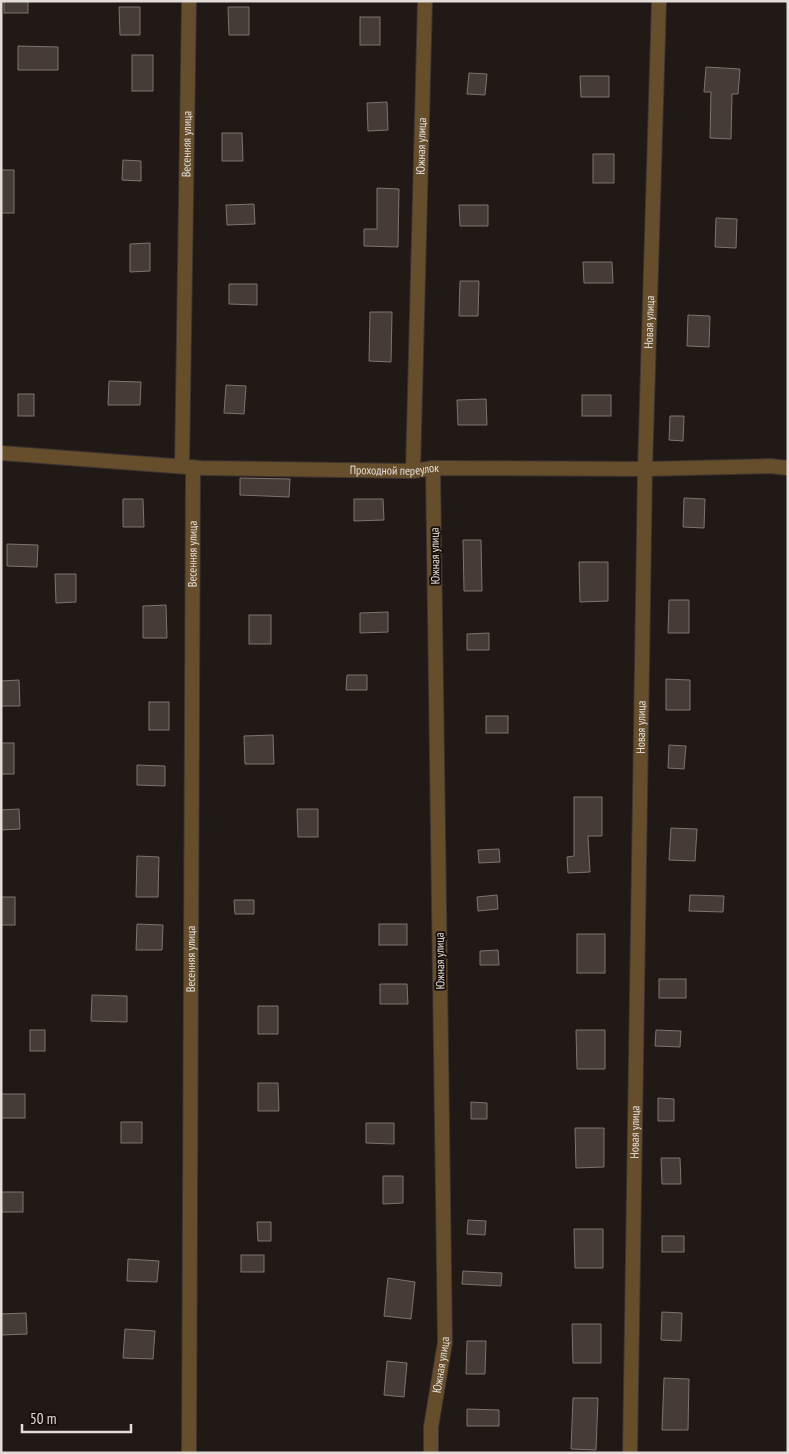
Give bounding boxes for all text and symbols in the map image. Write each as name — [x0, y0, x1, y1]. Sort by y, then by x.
street label: Весенняя улица — [178, 110, 194, 177]
street label: Южная улица — [413, 117, 429, 175]
street label: Новая улица — [641, 295, 657, 349]
street label: Проходной переулок — [350, 460, 439, 478]
street label: Весенняя улица — [185, 521, 200, 587]
street label: Южная улица — [427, 527, 442, 585]
street label: Новая улица — [633, 700, 648, 754]
street label: Весенняя улица — [183, 926, 198, 992]
street label: Южная улица — [432, 932, 447, 990]
street label: Новая улица — [626, 1105, 642, 1159]
street label: Южная улица — [429, 1336, 452, 1394]
scale bar — [22, 1402, 131, 1434]
text: 50 m — [30, 1409, 56, 1428]

